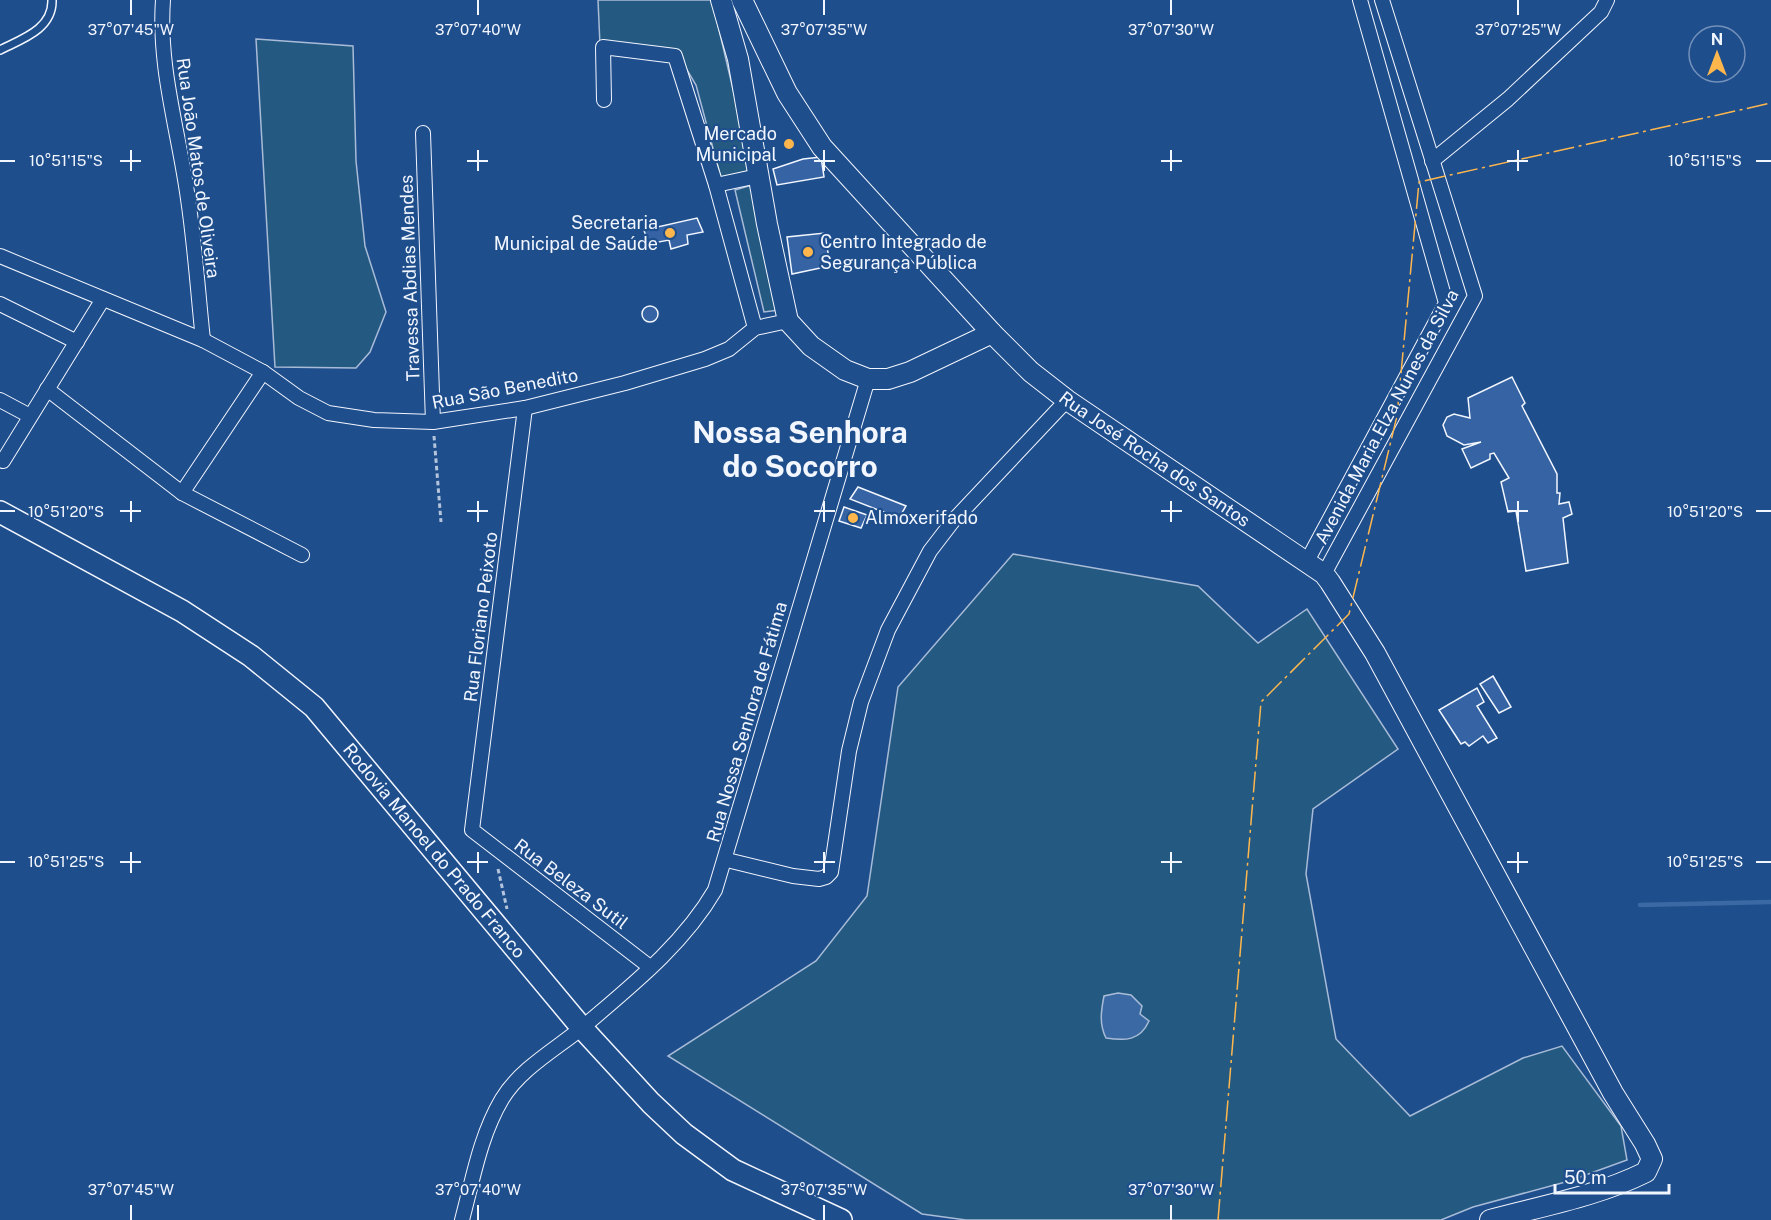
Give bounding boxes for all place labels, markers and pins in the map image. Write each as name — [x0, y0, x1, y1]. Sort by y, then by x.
place label: Mercado Municipal — [695, 123, 777, 165]
marker: Mercado Municipal — [782, 137, 796, 151]
place label: Secretaria Municipal de Saúde — [494, 212, 658, 254]
marker: Secretaria Municipal de Saúde — [663, 226, 677, 240]
place label: Centro Integrado de Segurança Pública — [820, 231, 987, 273]
marker: Centro Integrado de Segurança Pública — [801, 245, 815, 259]
place label: Almoxerifado — [865, 507, 978, 528]
marker: Almoxerifado — [846, 511, 860, 525]

